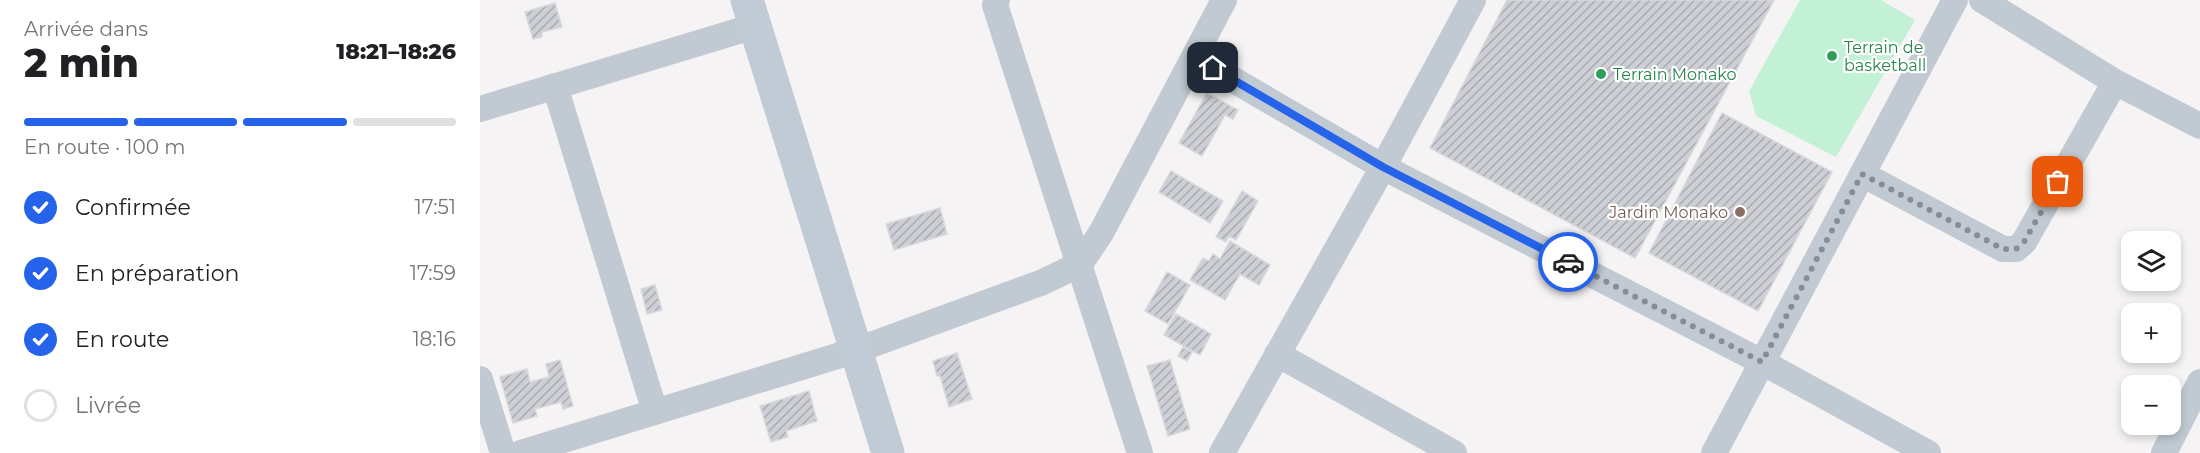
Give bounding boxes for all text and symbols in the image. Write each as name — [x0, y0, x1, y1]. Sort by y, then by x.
text: Arrivée dans — [24, 17, 148, 41]
text: 18:21–18:26 — [336, 38, 456, 65]
place label: Terrain de basketball — [1844, 38, 1926, 75]
text: 2 min — [24, 39, 139, 87]
pin — [1187, 42, 1238, 93]
marker: Terrain de basketball — [1825, 49, 1839, 63]
icon: home — [1196, 51, 1229, 84]
place label: Terrain Monako — [1613, 65, 1737, 84]
marker: Terrain Monako — [1594, 67, 1608, 81]
text: En route · 100 m — [24, 135, 185, 159]
pin — [2032, 156, 2083, 207]
icon: bag — [2041, 165, 2074, 198]
icon: check — [24, 191, 57, 224]
text: Confirmée — [75, 194, 191, 221]
text: 17:51 — [415, 195, 456, 219]
place label: Jardin Monako — [1608, 203, 1728, 222]
marker: Jardin Monako — [1733, 205, 1747, 219]
map controls — [2121, 231, 2181, 435]
button: layers — [2121, 231, 2181, 291]
courier — [1538, 232, 1598, 292]
icon: car — [1552, 246, 1585, 279]
icon: check — [24, 257, 57, 290]
text: En préparation — [75, 260, 239, 287]
text: 17:59 — [410, 261, 456, 285]
button: + — [2121, 303, 2181, 363]
icon: check — [24, 323, 57, 356]
text: En route — [75, 326, 169, 353]
text: 18:16 — [412, 327, 456, 351]
button: − — [2121, 375, 2181, 435]
text: Livrée — [75, 392, 141, 419]

